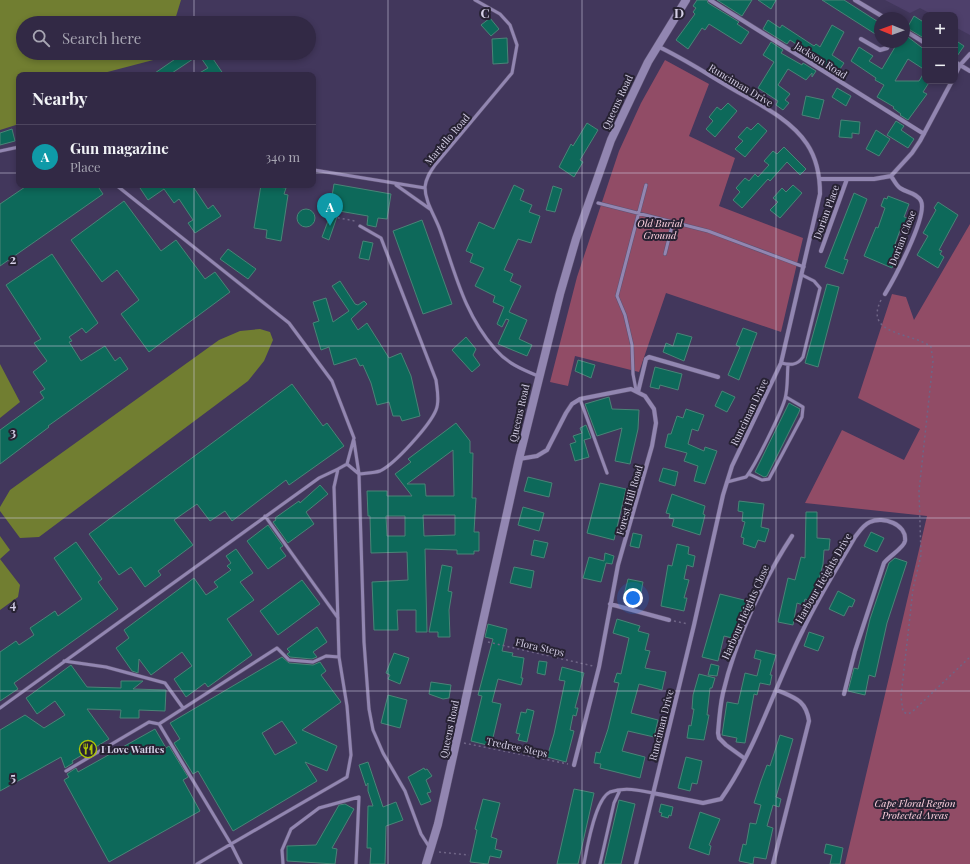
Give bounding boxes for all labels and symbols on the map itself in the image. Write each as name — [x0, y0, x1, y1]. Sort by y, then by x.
text: C — [480, 4, 490, 21]
text: D — [674, 4, 684, 21]
north arrow — [874, 12, 910, 48]
street label: Jackson Road — [791, 38, 850, 82]
street label: Runciman Drive — [706, 60, 776, 110]
street label: Queens Road — [598, 72, 636, 132]
street label: Martello Road — [421, 110, 473, 168]
street label: Dorian Place — [810, 183, 842, 241]
pin: A — [317, 193, 343, 226]
street label: Dorian Close — [885, 208, 919, 268]
park label: Old Burial Ground — [637, 216, 684, 242]
text: 2 — [10, 250, 17, 267]
street label: Runciman Drive — [727, 376, 771, 448]
street label: Queens Road — [506, 382, 533, 443]
text: 3 — [10, 423, 16, 440]
street label: Forest Hill Road — [612, 463, 646, 537]
street label: Harbour Heights Drive — [791, 530, 855, 626]
street label: Harbour Heights Close — [718, 563, 772, 661]
your location — [623, 588, 643, 608]
text: 4 — [10, 595, 17, 612]
street label: Flora Steps — [514, 635, 566, 659]
street label: Runciman Drive — [645, 688, 677, 762]
street label: Queens Road — [436, 698, 462, 759]
street label: Tredree Steps — [485, 734, 549, 760]
restaurant icon: I Love Waffles — [78, 739, 98, 759]
place label: I Love Waffles — [101, 742, 165, 756]
text: 5 — [10, 768, 16, 785]
park label: Cape Floral Region Protected Areas — [875, 796, 956, 822]

